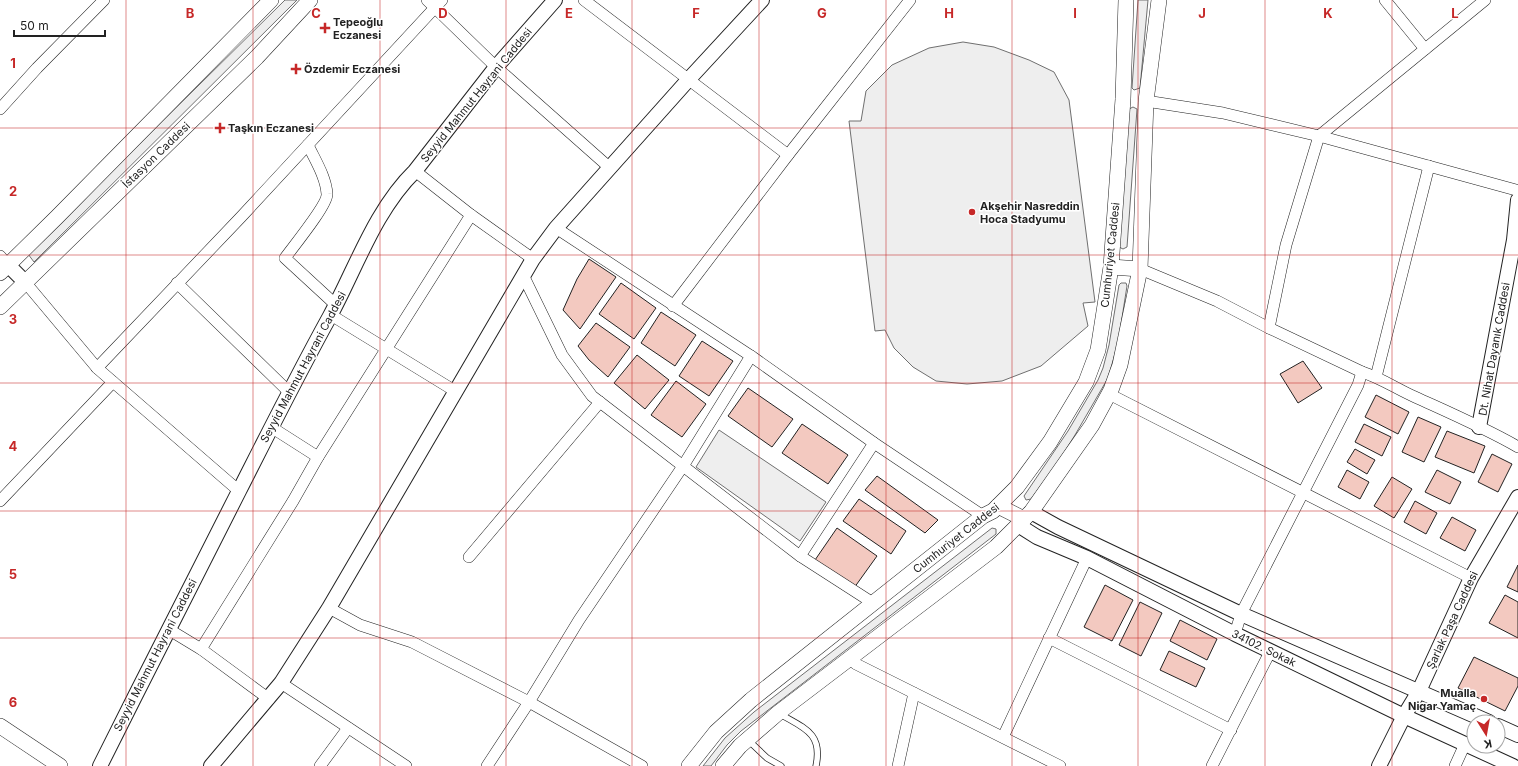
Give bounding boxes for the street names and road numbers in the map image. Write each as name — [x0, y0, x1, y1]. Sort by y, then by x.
street label: Seyyid Mahmut Hayrani Caddesi — [417, 25, 535, 165]
street label: İstasyon Caddesi — [119, 119, 193, 191]
street label: Cumhuriyet Caddesi — [1098, 202, 1122, 308]
street label: Dt. Nihat Dayanık Caddesi — [1475, 281, 1513, 417]
street label: Seyyid Mahmut Hayrani Caddesi — [257, 289, 349, 445]
street label: Cumhuriyet Caddesi — [910, 500, 1002, 576]
street label: Şarlak Paşa Caddesi — [1423, 569, 1481, 671]
street label: Seyyid Mahmut Hayrani Caddesi — [110, 576, 200, 734]
street label: 34102. Sokak — [1229, 626, 1299, 670]

